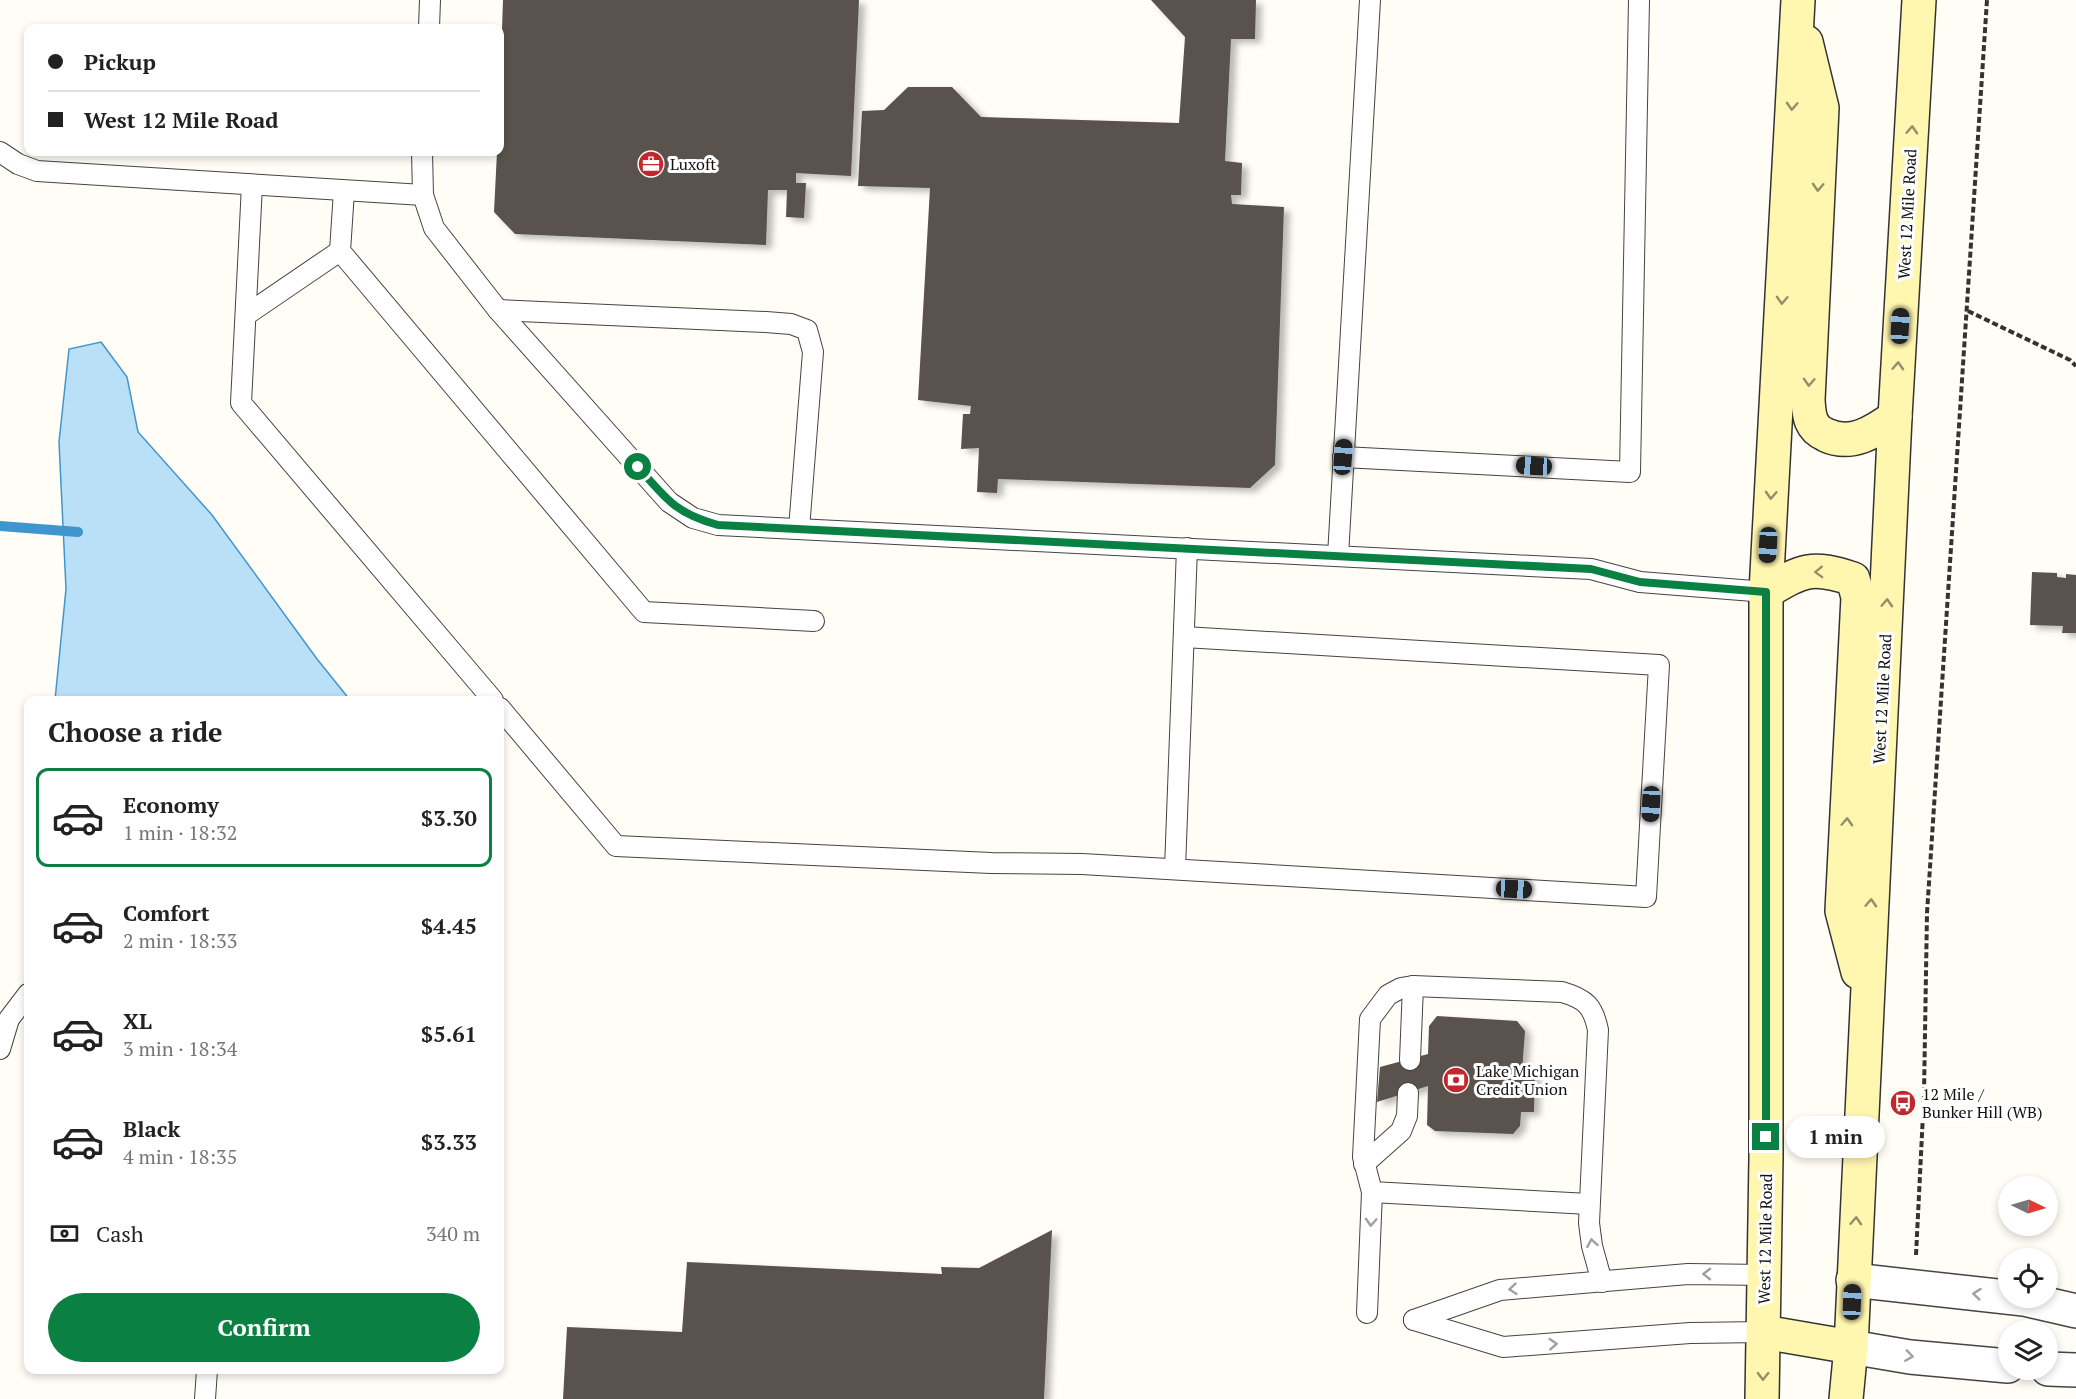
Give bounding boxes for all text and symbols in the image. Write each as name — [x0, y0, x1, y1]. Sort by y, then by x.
text: Pickup — [84, 47, 156, 76]
one-way arrow — [1786, 101, 1799, 110]
text: West 12 Mile Road — [84, 105, 278, 134]
one-way arrow — [1905, 125, 1918, 134]
street label: West 12 Mile Road — [1893, 148, 1921, 280]
office icon: Luxoft — [636, 149, 666, 179]
place label: Luxoft — [670, 153, 716, 175]
one-way arrow — [1812, 182, 1825, 191]
one-way arrow — [1775, 296, 1788, 305]
car — [1890, 308, 1910, 344]
one-way arrow — [1891, 362, 1904, 371]
one-way arrow — [1802, 377, 1815, 386]
car — [1333, 438, 1353, 476]
route start — [624, 453, 651, 480]
car — [1516, 456, 1552, 476]
one-way arrow — [1765, 490, 1778, 499]
car — [1758, 527, 1778, 563]
one-way arrow — [1814, 565, 1823, 578]
one-way arrow — [1880, 599, 1893, 608]
street label: West 12 Mile Road — [1868, 633, 1896, 765]
text: Choose a ride — [48, 714, 223, 750]
car — [1641, 786, 1661, 822]
text: Economy — [123, 790, 219, 819]
icon: car — [51, 791, 105, 845]
text: $3.30 — [421, 803, 477, 832]
one-way arrow — [1840, 817, 1853, 826]
text: 1 min · 18:32 — [123, 819, 237, 846]
car — [1496, 879, 1532, 899]
text: Comfort — [123, 898, 209, 927]
one-way arrow — [1865, 898, 1878, 907]
icon: car — [51, 899, 105, 953]
text: $4.45 — [421, 911, 477, 940]
text: 2 min · 18:33 — [123, 927, 237, 954]
text: XL — [123, 1006, 152, 1035]
icon: car — [51, 1007, 105, 1061]
text: $5.61 — [421, 1019, 477, 1048]
text: 3 min · 18:34 — [123, 1035, 237, 1062]
place label: Lake Michigan Credit Union — [1476, 1060, 1580, 1100]
bank icon: Lake Michigan Credit Union — [1441, 1065, 1471, 1095]
place label: 12 Mile / Bunker Hill (WB) — [1922, 1083, 2042, 1123]
bus stop icon: 12 Mile / Bunker Hill (WB) — [1888, 1088, 1918, 1118]
text: Black — [123, 1114, 180, 1143]
icon: car — [51, 1115, 105, 1169]
callout: 1 min — [1787, 1116, 1886, 1158]
route end — [1752, 1123, 1779, 1150]
text: 1 min — [1808, 1123, 1863, 1150]
text: $3.33 — [421, 1127, 477, 1156]
text: 4 min · 18:35 — [123, 1143, 237, 1170]
street label: West 12 Mile Road — [1753, 1173, 1777, 1305]
north arrow — [1998, 1176, 2058, 1236]
map controls — [1998, 1176, 2058, 1380]
icon: cash — [48, 1217, 81, 1250]
one-way arrow — [1364, 1217, 1377, 1226]
one-way arrow — [1849, 1217, 1862, 1226]
text: Cash — [96, 1219, 144, 1248]
text: 340 m — [426, 1220, 480, 1247]
one-way arrow — [1586, 1238, 1599, 1248]
button: locate — [1998, 1248, 2058, 1308]
one-way arrow — [1703, 1268, 1712, 1281]
one-way arrow — [1508, 1282, 1518, 1295]
car — [1842, 1284, 1862, 1320]
one-way arrow — [1972, 1288, 1982, 1301]
button: Confirm — [48, 1293, 480, 1362]
button: layers — [1998, 1320, 2058, 1380]
one-way arrow — [1548, 1337, 1557, 1350]
one-way arrow — [1904, 1349, 1913, 1361]
one-way arrow — [1757, 1371, 1769, 1380]

